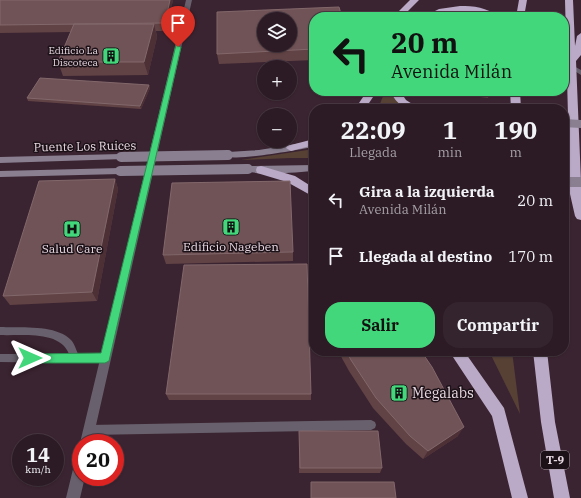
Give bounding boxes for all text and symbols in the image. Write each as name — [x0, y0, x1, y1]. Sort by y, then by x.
pin — [161, 6, 195, 47]
icon: arrive — [167, 12, 189, 34]
map controls — [257, 12, 297, 148]
button: layers — [257, 12, 297, 52]
text: 20 m — [391, 24, 458, 61]
icon: left — [325, 28, 377, 80]
place label: Edificio La Discoteca — [48, 44, 99, 69]
building icon: Edificio La Discoteca — [101, 46, 121, 66]
button: + — [257, 60, 297, 100]
text: Avenida Milán — [391, 60, 512, 83]
button: − — [257, 108, 297, 148]
text: 22:09 — [341, 114, 406, 146]
text: 1 — [443, 114, 457, 146]
text: 190 — [494, 114, 537, 146]
street label: Puente Los Ruices — [34, 138, 137, 154]
text: Llegada — [349, 144, 397, 161]
text: min — [437, 144, 462, 161]
text: m — [509, 144, 522, 161]
text: Gira a la izquierda — [359, 182, 495, 201]
icon: left — [325, 189, 347, 211]
text: 20 m — [517, 191, 553, 210]
text: Avenida Milán — [359, 201, 447, 218]
building icon: Edificio Nageben — [221, 217, 241, 237]
hospital icon: Salud Care — [62, 219, 82, 239]
place label: Edificio Nageben — [183, 239, 279, 254]
place label: Salud Care — [42, 241, 102, 256]
icon: arrive — [325, 245, 347, 267]
text: Llegada al destino — [359, 247, 492, 266]
text: 170 m — [508, 247, 553, 266]
button: Salir — [325, 302, 435, 348]
button: Compartir — [443, 302, 553, 348]
position arrow — [9, 337, 51, 379]
building icon: Megalabs — [389, 383, 409, 403]
place label: Megalabs — [412, 384, 474, 402]
speed limit sign: 20 — [72, 434, 124, 486]
text: 14 — [26, 441, 50, 468]
road number: T-9 — [541, 451, 569, 469]
text: km/h — [25, 463, 51, 476]

